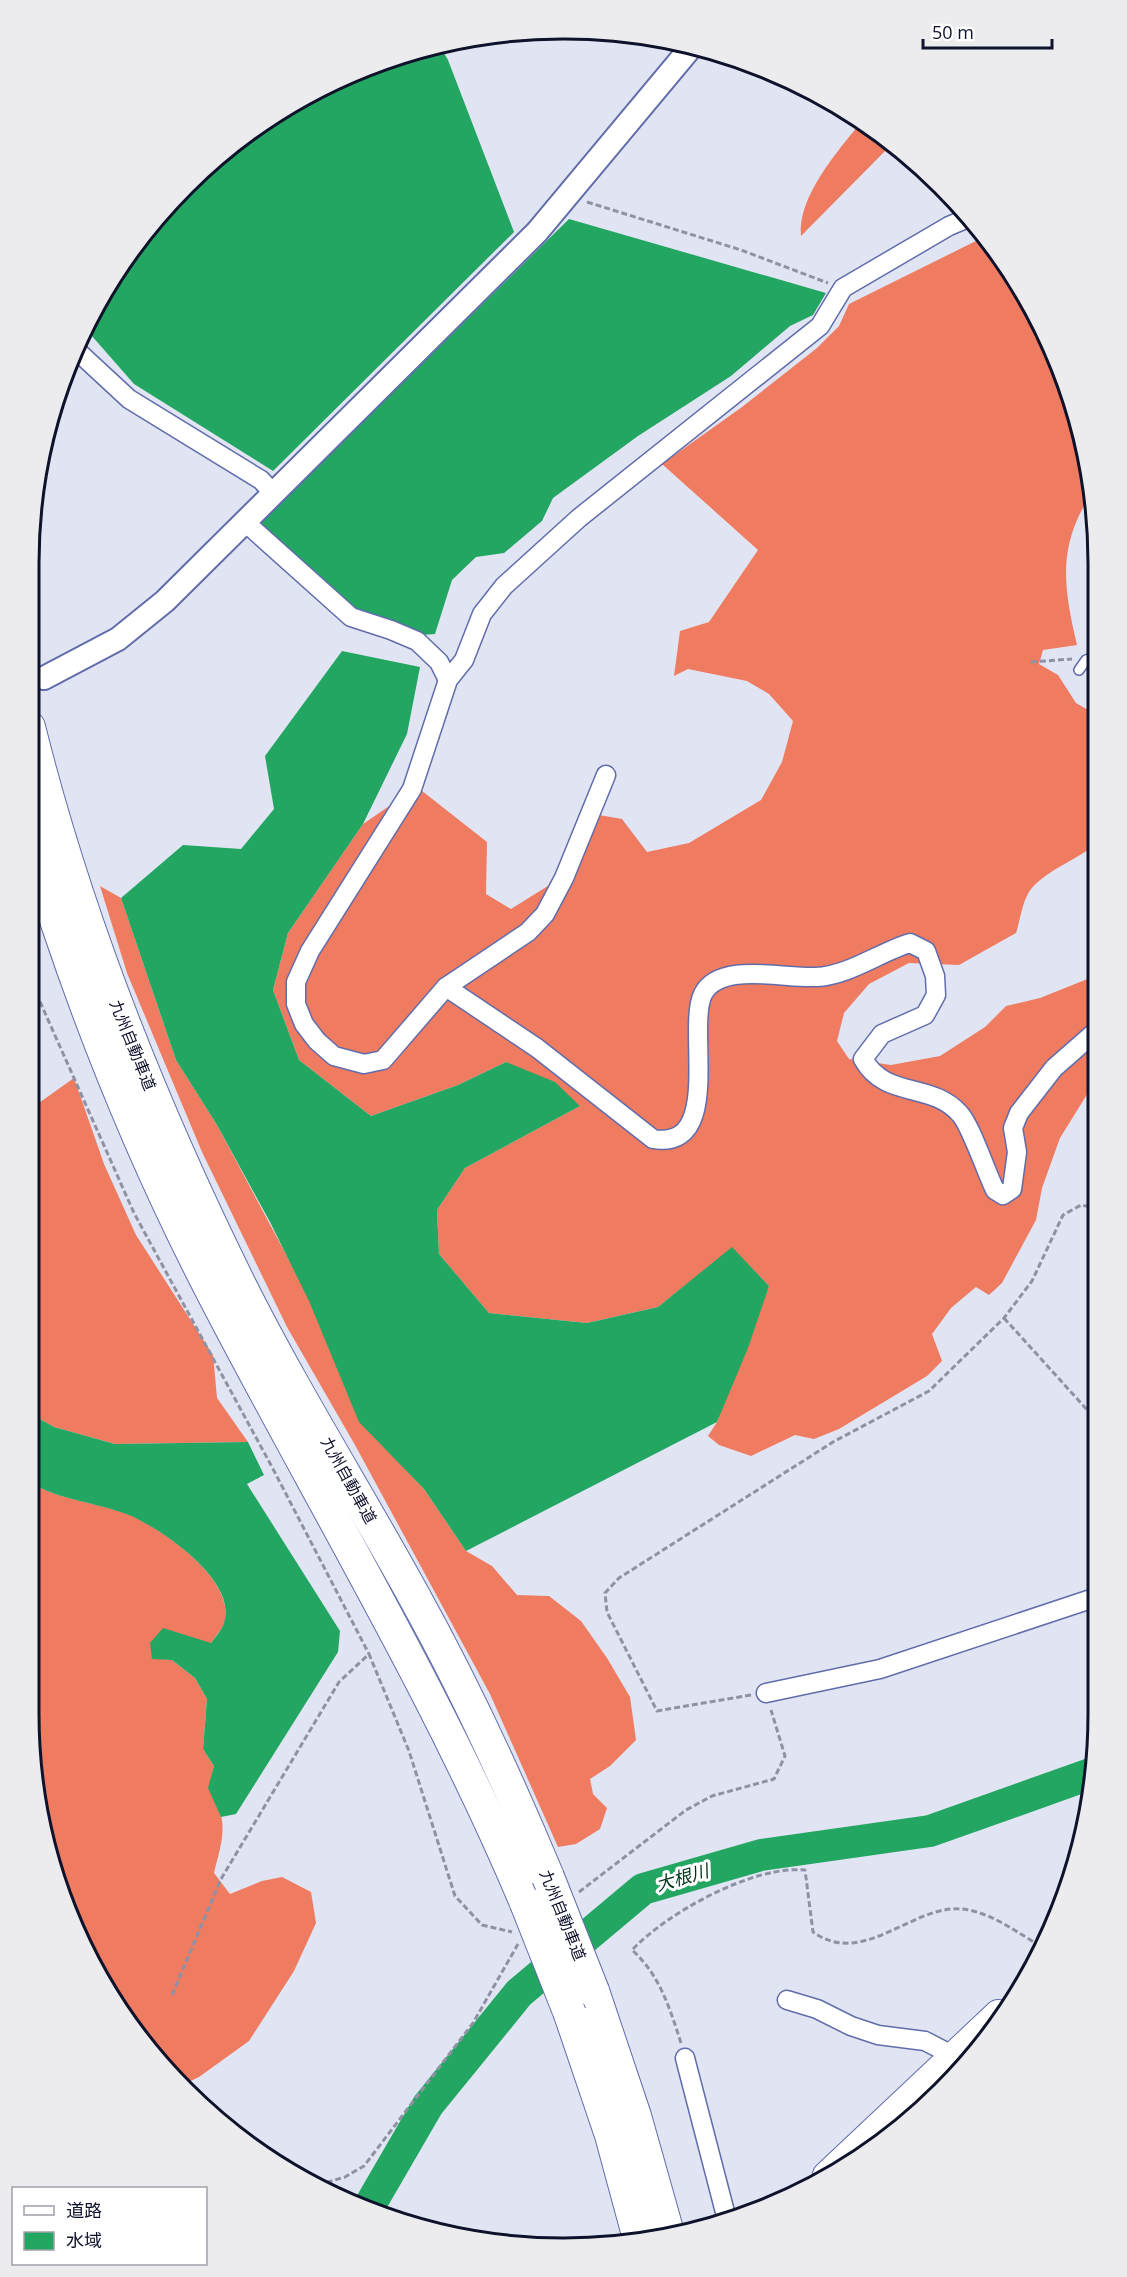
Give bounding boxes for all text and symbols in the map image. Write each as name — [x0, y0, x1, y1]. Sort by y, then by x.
scale bar — [923, 12, 1052, 50]
text: 50 m — [932, 20, 974, 44]
street label: 九州自動車道 — [105, 996, 161, 1094]
street label: 九州自動車道 — [316, 1433, 382, 1527]
water label: 大根川 — [653, 1857, 713, 1896]
street label: 九州自動車道 — [535, 1866, 591, 1964]
legend — [12, 2187, 207, 2265]
text: 道路 — [66, 2198, 102, 2222]
text: 水域 — [66, 2228, 102, 2252]

